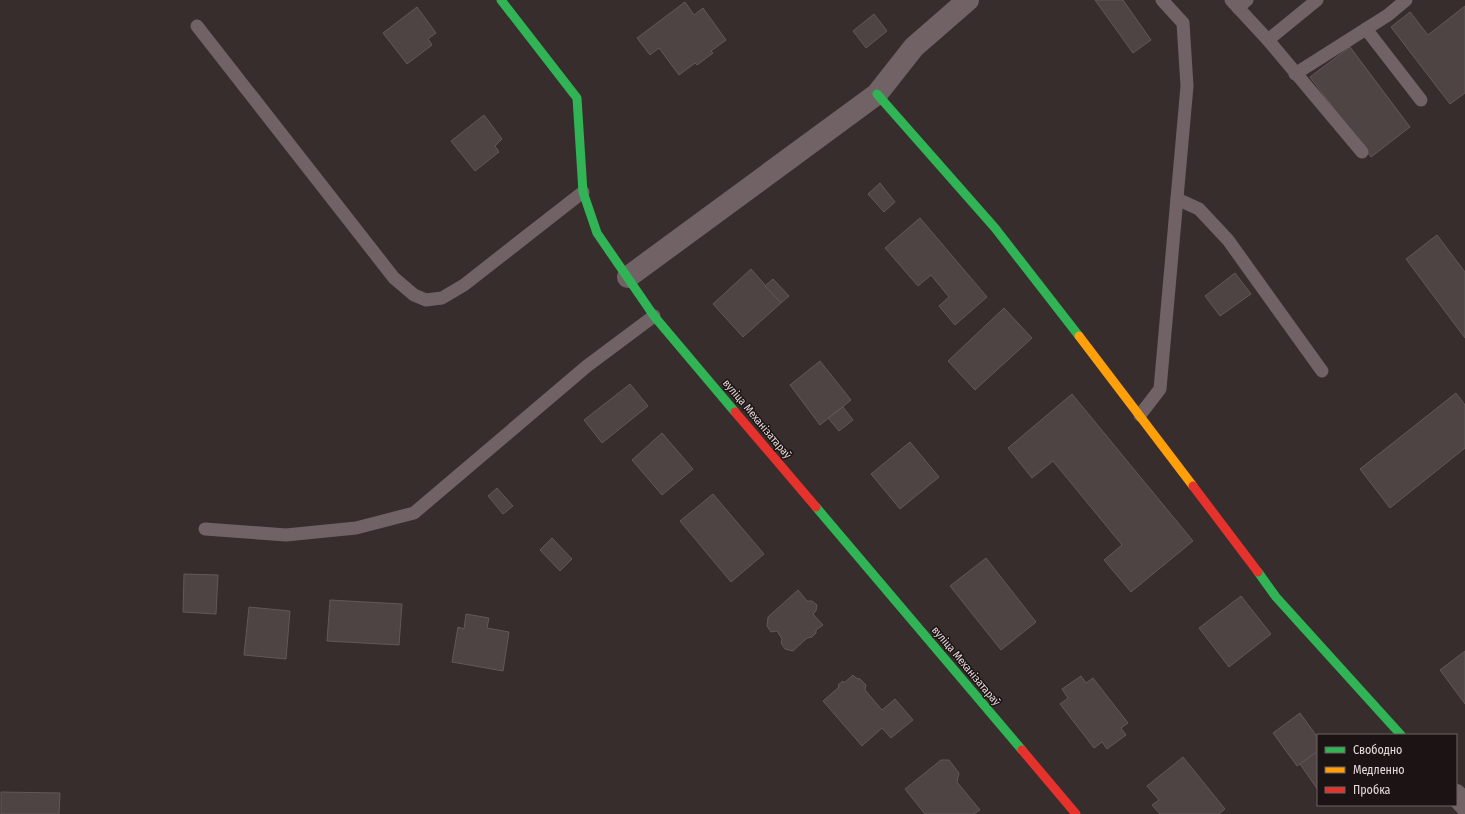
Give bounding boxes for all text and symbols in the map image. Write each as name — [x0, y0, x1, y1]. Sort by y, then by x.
street label: вуліца Механізатараў — [720, 377, 794, 461]
street label: вуліца Механізатараў — [929, 624, 1003, 708]
legend — [1317, 734, 1457, 806]
text: Свободно — [1353, 743, 1402, 757]
text: Медленно — [1353, 763, 1405, 777]
text: Пробка — [1353, 783, 1391, 797]

